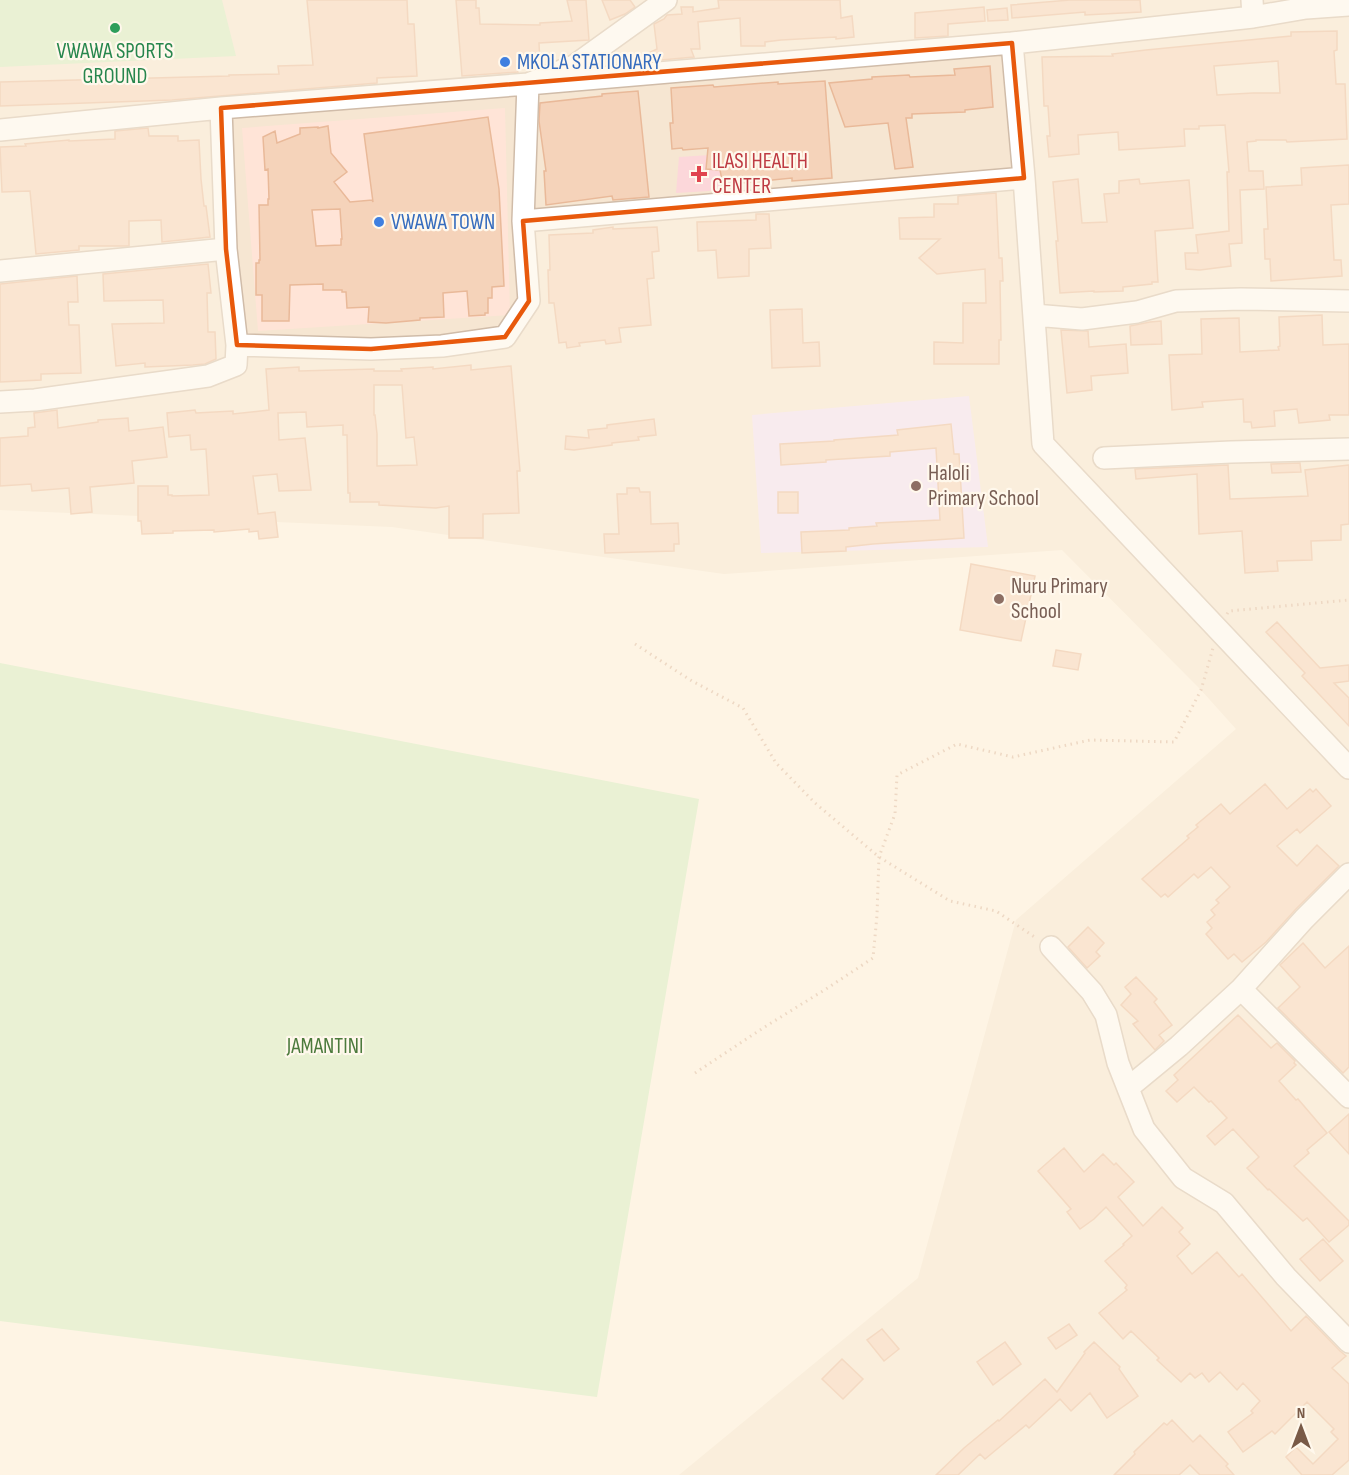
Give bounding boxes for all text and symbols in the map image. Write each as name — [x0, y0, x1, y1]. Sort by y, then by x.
marker: VWAWA SPORTS GROUND — [108, 21, 122, 35]
place label: VWAWA SPORTS GROUND — [56, 38, 174, 90]
place label: MKOLA STATIONARY — [517, 49, 662, 76]
marker: MKOLA STATIONARY — [498, 55, 512, 69]
place label: ILASI HEALTH CENTER — [712, 148, 808, 200]
marker: ILASI HEALTH CENTER — [690, 165, 708, 183]
place label: VWAWA TOWN — [391, 209, 495, 236]
marker: VWAWA TOWN — [372, 215, 386, 229]
place label: Haloli Primary School — [928, 460, 1039, 512]
marker: Haloli Primary School — [909, 479, 923, 493]
place label: Nuru Primary School — [1011, 573, 1108, 625]
marker: Nuru Primary School — [992, 592, 1006, 606]
park label: JAMANTINI — [286, 1033, 363, 1060]
north arrow — [1271, 1397, 1331, 1457]
text: N — [1297, 1404, 1305, 1423]

